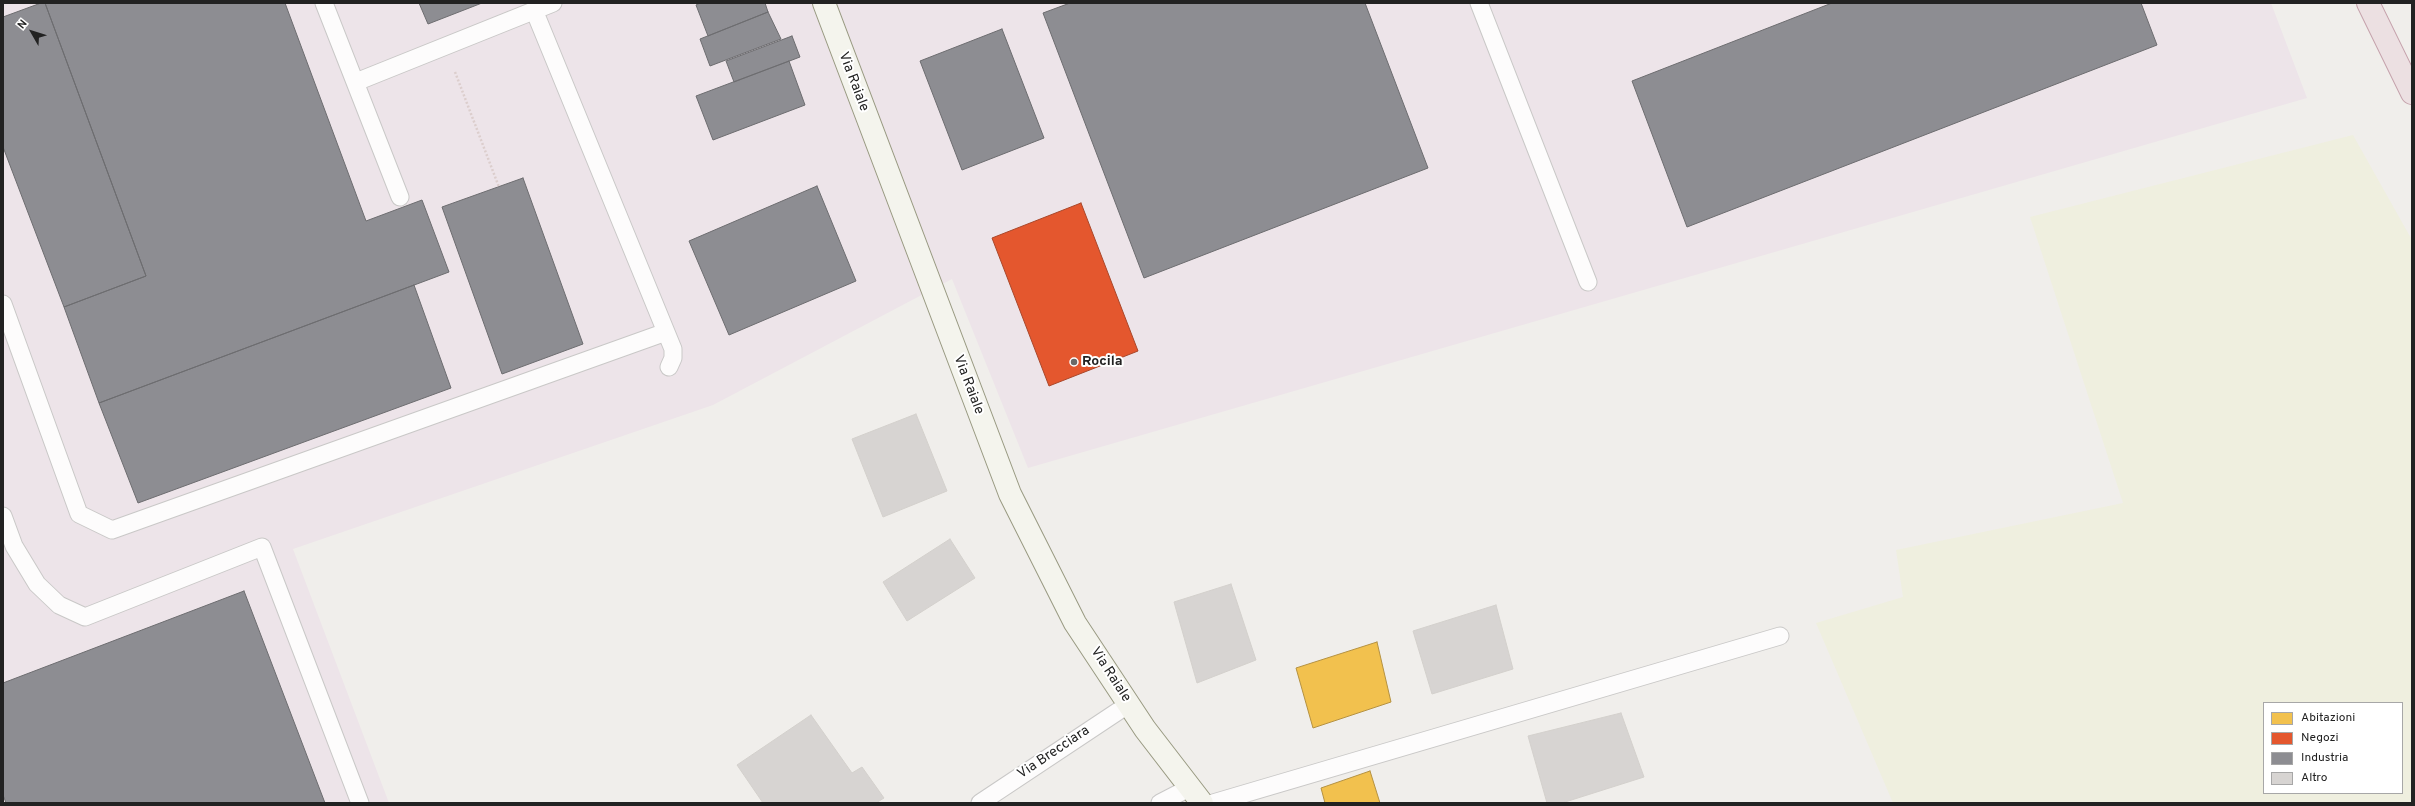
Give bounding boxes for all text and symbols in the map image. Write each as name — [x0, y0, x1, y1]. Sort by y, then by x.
north arrow — [12, 12, 52, 52]
text: N — [15, 17, 31, 32]
street label: Via Raiale — [834, 50, 872, 114]
street label: Via Raiale — [949, 353, 987, 417]
place label: Rocila — [1082, 354, 1123, 370]
marker: Rocila — [1069, 357, 1079, 367]
street label: Via Raiale — [1086, 644, 1134, 706]
legend — [2263, 702, 2403, 794]
text: Abitazioni — [2301, 710, 2355, 726]
street label: Via Brecciara — [1015, 723, 1093, 783]
text: Negozi — [2301, 730, 2339, 746]
text: Industria — [2301, 750, 2348, 766]
text: Altro — [2301, 770, 2327, 786]

